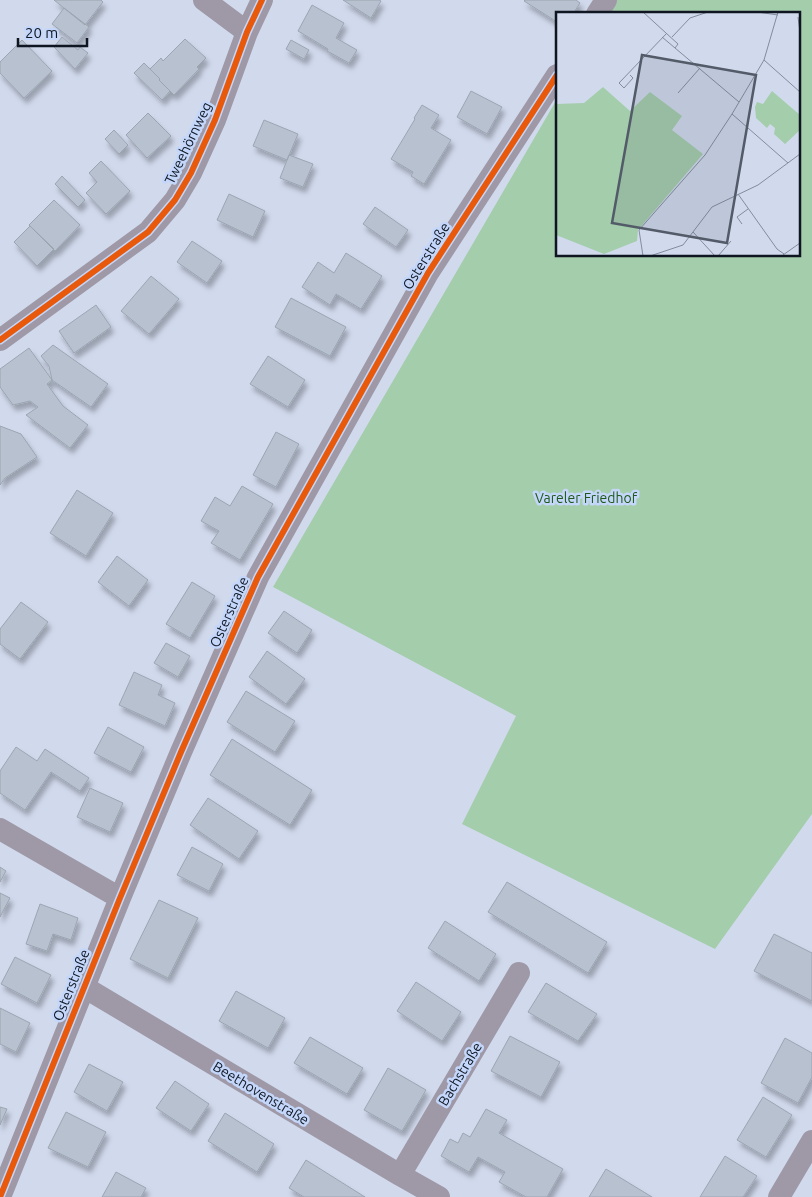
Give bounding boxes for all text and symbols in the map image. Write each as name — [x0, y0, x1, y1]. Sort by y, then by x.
inset map — [556, 12, 800, 256]
scale bar — [18, 15, 86, 47]
text: 20 m — [25, 24, 58, 41]
street label: Tweehörnweg — [161, 99, 215, 187]
street label: Osterstraße — [399, 220, 453, 292]
park label: Vareler Friedhof — [535, 490, 638, 506]
street label: Osterstraße — [206, 574, 252, 650]
street label: Osterstraße — [49, 947, 93, 1023]
street label: Bachstraße — [435, 1040, 485, 1108]
street label: Beethovenstraße — [210, 1058, 312, 1128]

